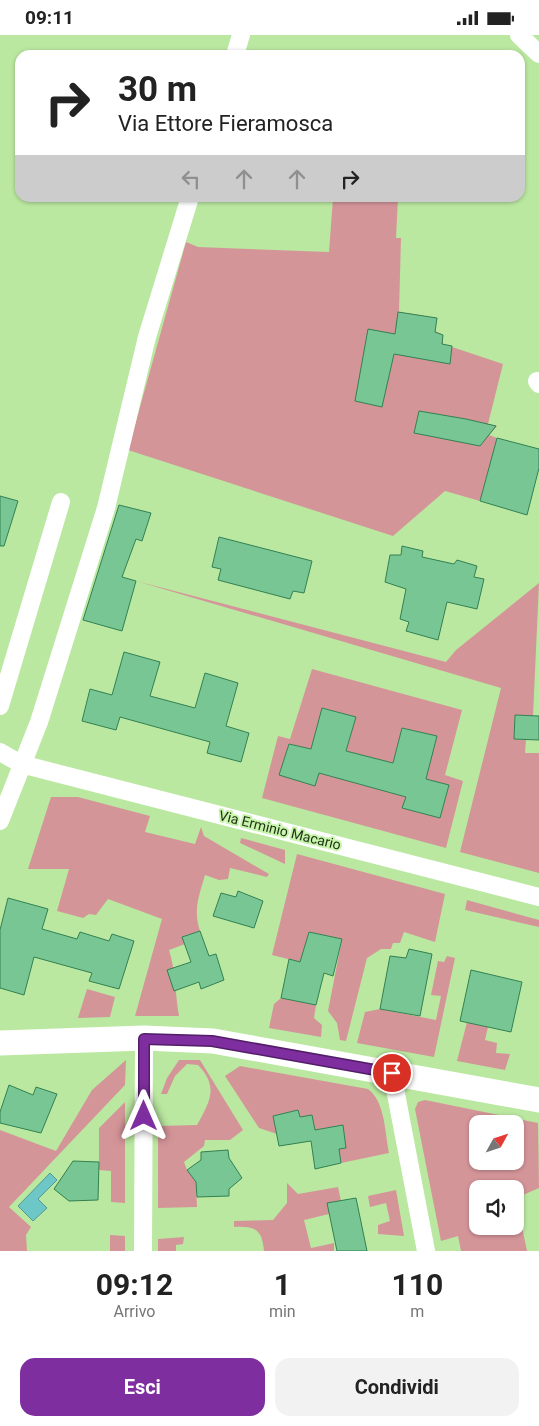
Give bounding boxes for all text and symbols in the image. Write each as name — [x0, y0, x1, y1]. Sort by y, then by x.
text: 09:11 — [25, 6, 74, 29]
text: 30 m — [118, 69, 197, 110]
icon: right — [35, 70, 100, 135]
text: Via Ettore Fieramosca — [118, 111, 333, 136]
icon: left — [177, 165, 205, 193]
icon: ahead — [230, 165, 258, 193]
icon: ahead — [283, 165, 311, 193]
icon: right — [336, 165, 364, 193]
street label: Via Erminio Macario — [217, 807, 343, 853]
pin — [371, 1052, 413, 1094]
icon: arrive — [378, 1059, 406, 1087]
position arrow — [117, 1089, 169, 1141]
north arrow — [469, 1115, 524, 1170]
map controls — [469, 1115, 524, 1235]
button: sound — [469, 1180, 524, 1235]
text: 09:12 — [96, 1267, 173, 1302]
text: 1 — [274, 1267, 291, 1302]
text: 110 — [392, 1267, 443, 1302]
text: Arrivo — [114, 1302, 155, 1321]
text: min — [269, 1302, 296, 1321]
text: m — [410, 1302, 424, 1321]
button: Esci — [20, 1358, 265, 1416]
button: Condividi — [275, 1358, 519, 1416]

